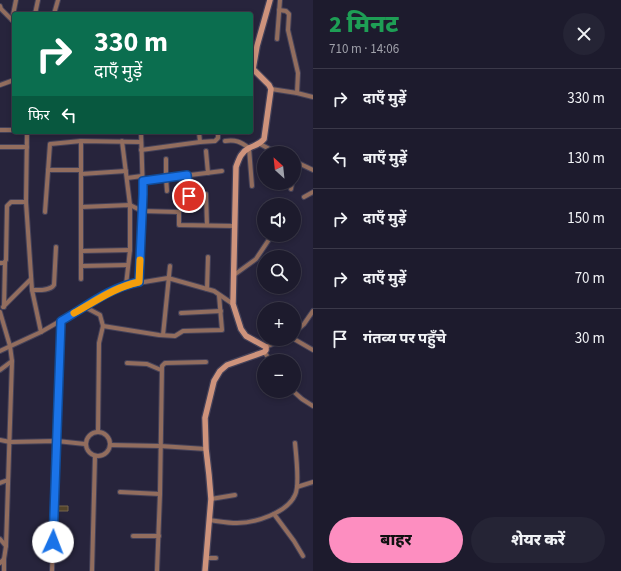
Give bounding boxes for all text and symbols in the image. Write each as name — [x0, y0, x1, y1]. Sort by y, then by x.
text: 2 मिनट — [329, 7, 398, 42]
button: close — [563, 13, 605, 55]
text: 330 m — [94, 22, 168, 62]
icon: right — [28, 28, 80, 80]
text: 710 m · 14:06 — [329, 40, 399, 58]
text: दाएँ मुड़ें — [94, 59, 142, 84]
icon: right — [329, 88, 351, 110]
text: दाएँ मुड़ें — [363, 88, 406, 109]
text: 330 m — [567, 88, 605, 109]
icon: left — [58, 104, 80, 126]
text: फिर — [28, 105, 50, 126]
north arrow — [257, 146, 301, 190]
map controls — [257, 146, 301, 398]
icon: left — [329, 148, 351, 170]
text: बाएँ मुड़ें — [363, 148, 407, 169]
text: 130 m — [567, 148, 605, 169]
pin — [172, 179, 206, 213]
icon: arrive — [178, 185, 200, 207]
button: sound — [257, 198, 301, 242]
icon: right — [329, 208, 351, 230]
text: दाएँ मुड़ें — [363, 208, 406, 229]
text: 150 m — [567, 208, 605, 229]
button: search — [257, 250, 301, 294]
icon: right — [329, 268, 351, 290]
text: दाएँ मुड़ें — [363, 268, 406, 289]
text: 70 m — [575, 268, 605, 289]
button: + — [257, 302, 301, 346]
icon: arrive — [329, 328, 351, 350]
text: गंतव्य पर पहुँचे — [363, 328, 446, 349]
text: 30 m — [575, 328, 605, 349]
button: − — [257, 354, 301, 398]
button: बाहर — [329, 517, 463, 563]
button: शेयर करें — [471, 517, 605, 563]
position arrow — [32, 521, 74, 563]

